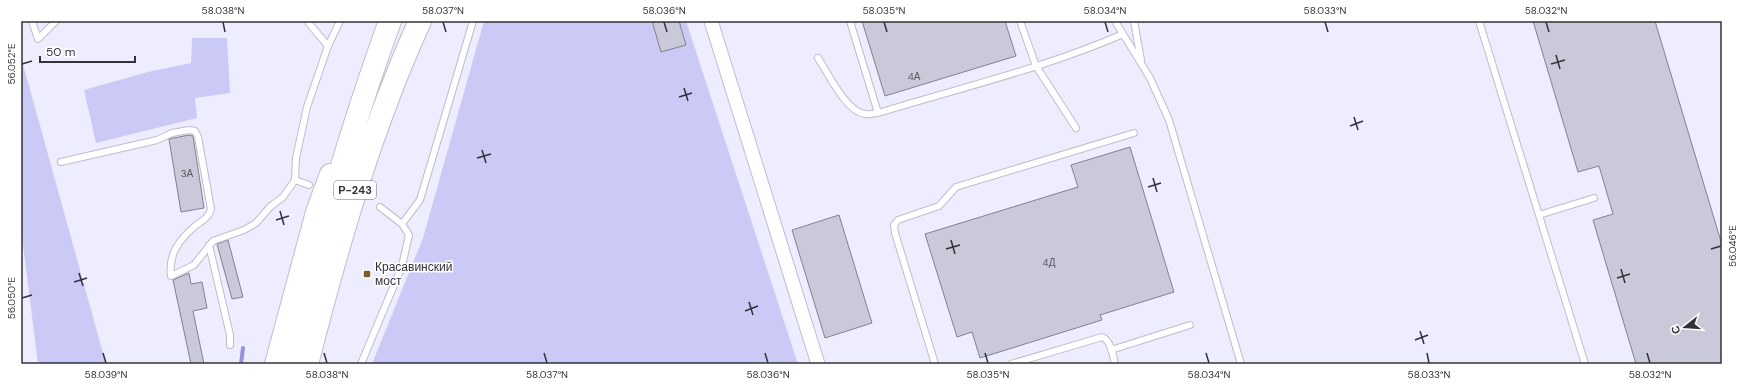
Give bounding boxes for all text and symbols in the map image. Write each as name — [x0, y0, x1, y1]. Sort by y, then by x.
text: 58.038°N — [202, 4, 245, 17]
text: 58.037°N — [422, 4, 464, 17]
text: 58.036°N — [642, 4, 686, 17]
text: 58.035°N — [863, 4, 906, 17]
text: 58.034°N — [1084, 4, 1127, 17]
text: 58.033°N — [1304, 4, 1346, 17]
text: 58.032°N — [1525, 4, 1567, 17]
scale bar — [40, 38, 135, 64]
text: 56.052°E — [5, 43, 18, 85]
text: 50 m — [46, 44, 75, 60]
house number: 4А — [908, 70, 921, 83]
house number: 3А — [181, 167, 194, 180]
road number: Р-243 — [334, 181, 376, 199]
text: 56.046°E — [1726, 225, 1739, 267]
house number: 4Д — [1043, 256, 1056, 269]
place label: Красавинский мост — [375, 259, 452, 289]
marker: Красавинский мост — [362, 269, 372, 279]
text: 56.050°E — [5, 276, 18, 319]
north arrow — [1665, 307, 1705, 347]
text: С — [1668, 324, 1683, 336]
text: 58.039°N — [85, 368, 128, 381]
text: 58.038°N — [306, 368, 349, 381]
text: 58.037°N — [526, 368, 568, 381]
text: 58.036°N — [746, 368, 790, 381]
text: 58.035°N — [967, 368, 1010, 381]
text: 58.034°N — [1188, 368, 1231, 381]
text: 58.033°N — [1408, 368, 1450, 381]
text: 58.032°N — [1629, 368, 1671, 381]

